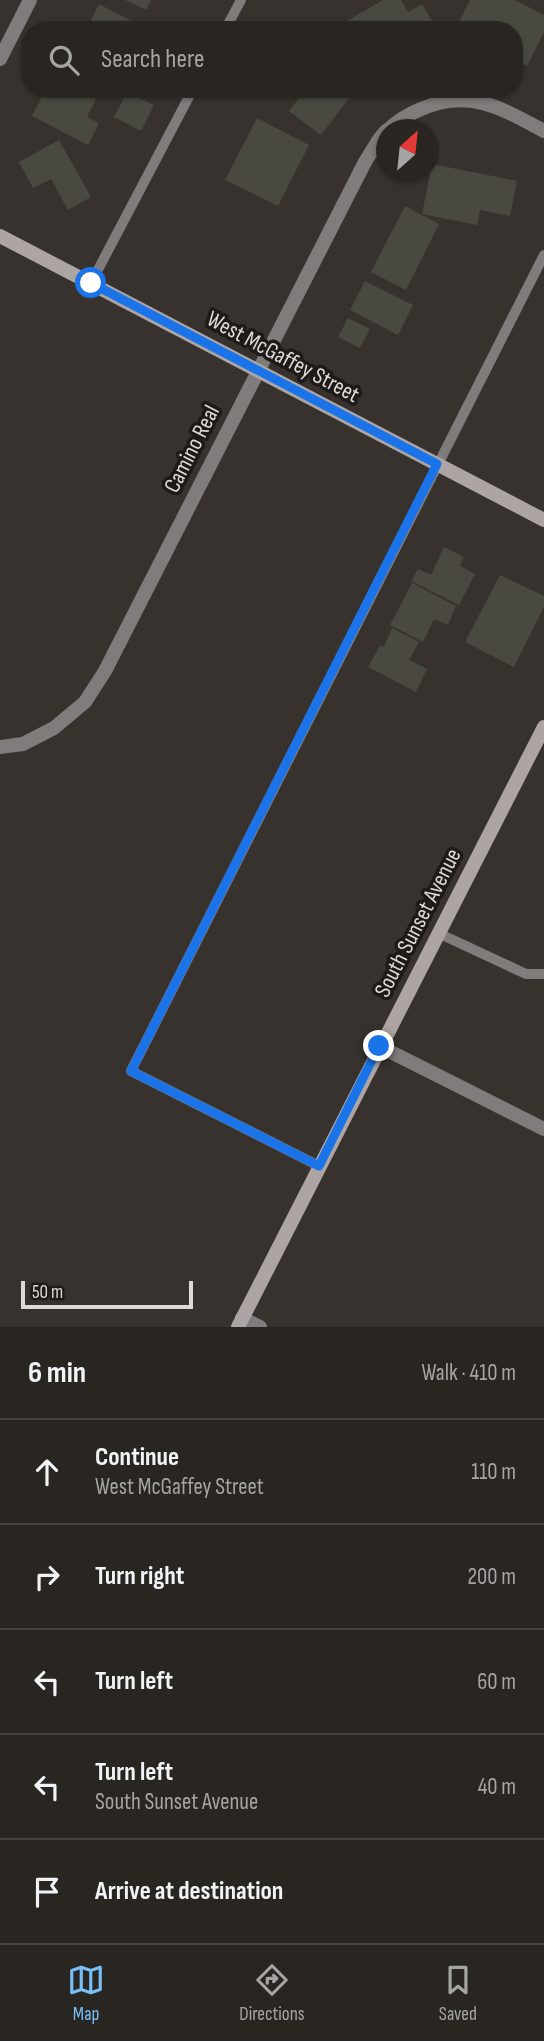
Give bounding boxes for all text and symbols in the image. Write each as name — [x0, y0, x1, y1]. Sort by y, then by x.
search box — [21, 21, 523, 98]
icon: search — [45, 41, 83, 79]
text: Search here — [101, 44, 204, 75]
north arrow — [376, 119, 439, 182]
route start — [75, 267, 106, 298]
street label: West McGaffey Street — [202, 305, 364, 409]
street label: Camino Real — [158, 401, 226, 497]
street label: South Sunset Avenue — [368, 844, 468, 1002]
route end — [363, 1030, 394, 1061]
scale bar — [21, 1278, 192, 1310]
text: 50 m — [32, 1281, 63, 1304]
text: 6 min — [28, 1355, 86, 1391]
text: Walk · 410 m — [421, 1359, 516, 1387]
text: Continue — [95, 1442, 179, 1473]
icon: ahead — [28, 1453, 66, 1491]
text: 110 m — [471, 1458, 516, 1486]
text: West McGaffey Street — [95, 1473, 264, 1501]
icon: right — [28, 1558, 66, 1596]
text: Turn right — [95, 1561, 184, 1592]
text: 200 m — [468, 1563, 516, 1591]
icon: left — [28, 1663, 66, 1701]
text: Turn left — [95, 1666, 173, 1697]
text: 60 m — [477, 1668, 516, 1696]
text: Turn left — [95, 1757, 173, 1788]
icon: left — [28, 1768, 66, 1806]
text: 40 m — [478, 1773, 516, 1801]
text: South Sunset Avenue — [95, 1788, 258, 1816]
icon: arrive — [28, 1873, 66, 1911]
text: Arrive at destination — [95, 1876, 283, 1907]
tab: Map — [67, 1961, 105, 2026]
tab: Directions — [239, 1961, 305, 2026]
tab: Saved — [439, 1961, 477, 2026]

